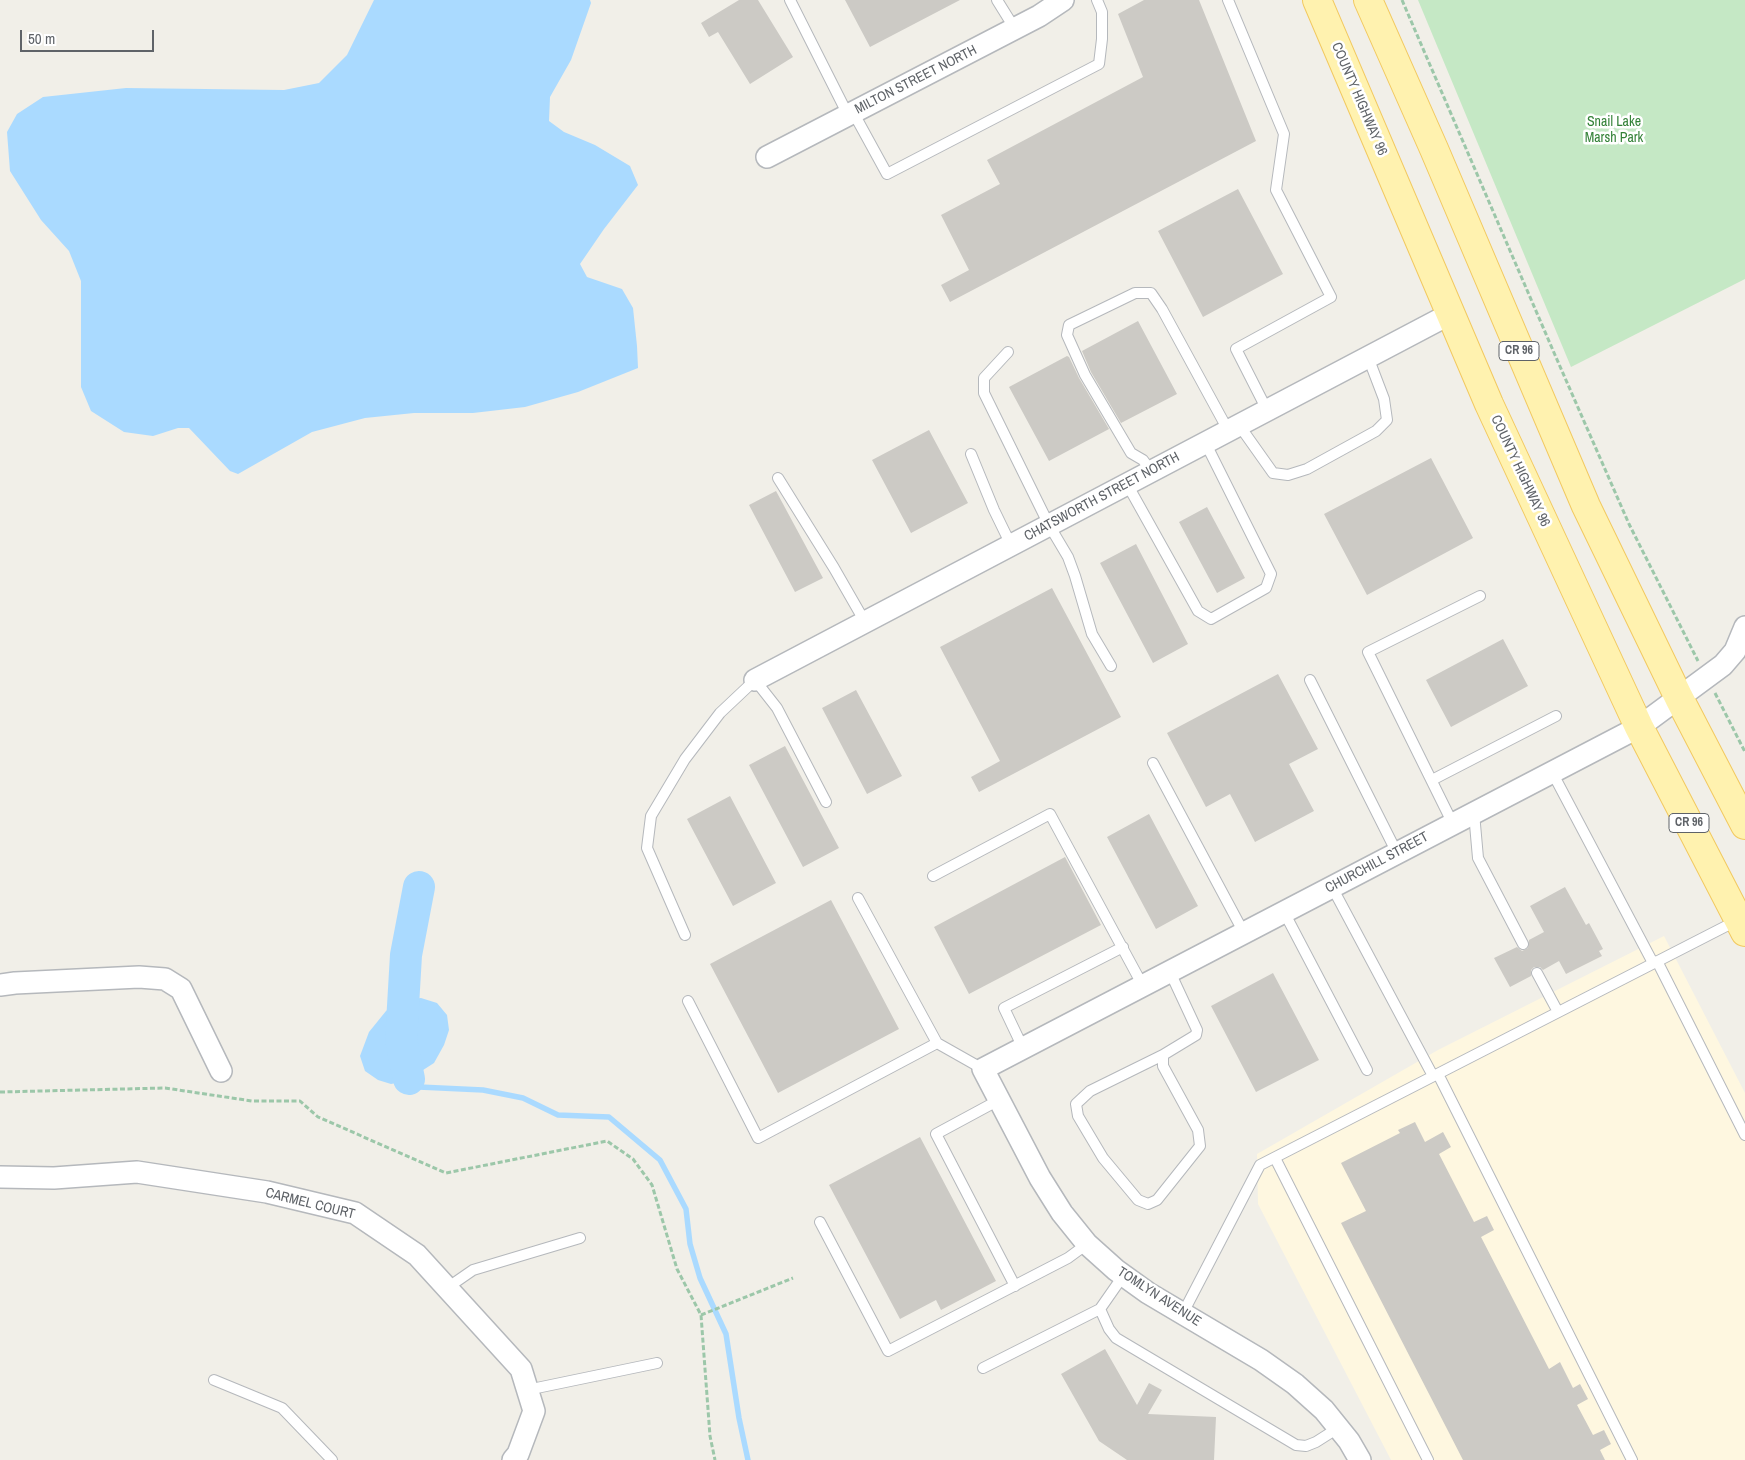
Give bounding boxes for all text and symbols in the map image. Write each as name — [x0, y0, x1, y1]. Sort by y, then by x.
scale bar — [22, 20, 156, 52]
text: 50 m — [28, 28, 55, 49]
street label: COUNTY HIGHWAY 96 — [1328, 40, 1390, 158]
street label: MILTON STREET NORTH — [852, 42, 980, 118]
park label: Snail Lake Marsh Park — [1585, 114, 1643, 146]
road number: CR 96 — [1499, 342, 1539, 361]
street label: COUNTY HIGHWAY 96 — [1487, 413, 1553, 529]
street label: CHATSWORTH STREET NORTH — [1021, 449, 1183, 545]
road number: CR 96 — [1669, 814, 1709, 832]
street label: CHURCHILL STREET — [1323, 829, 1431, 897]
street label: CARMEL COURT — [264, 1185, 356, 1223]
street label: TOMLYN AVENUE — [1114, 1264, 1204, 1330]

